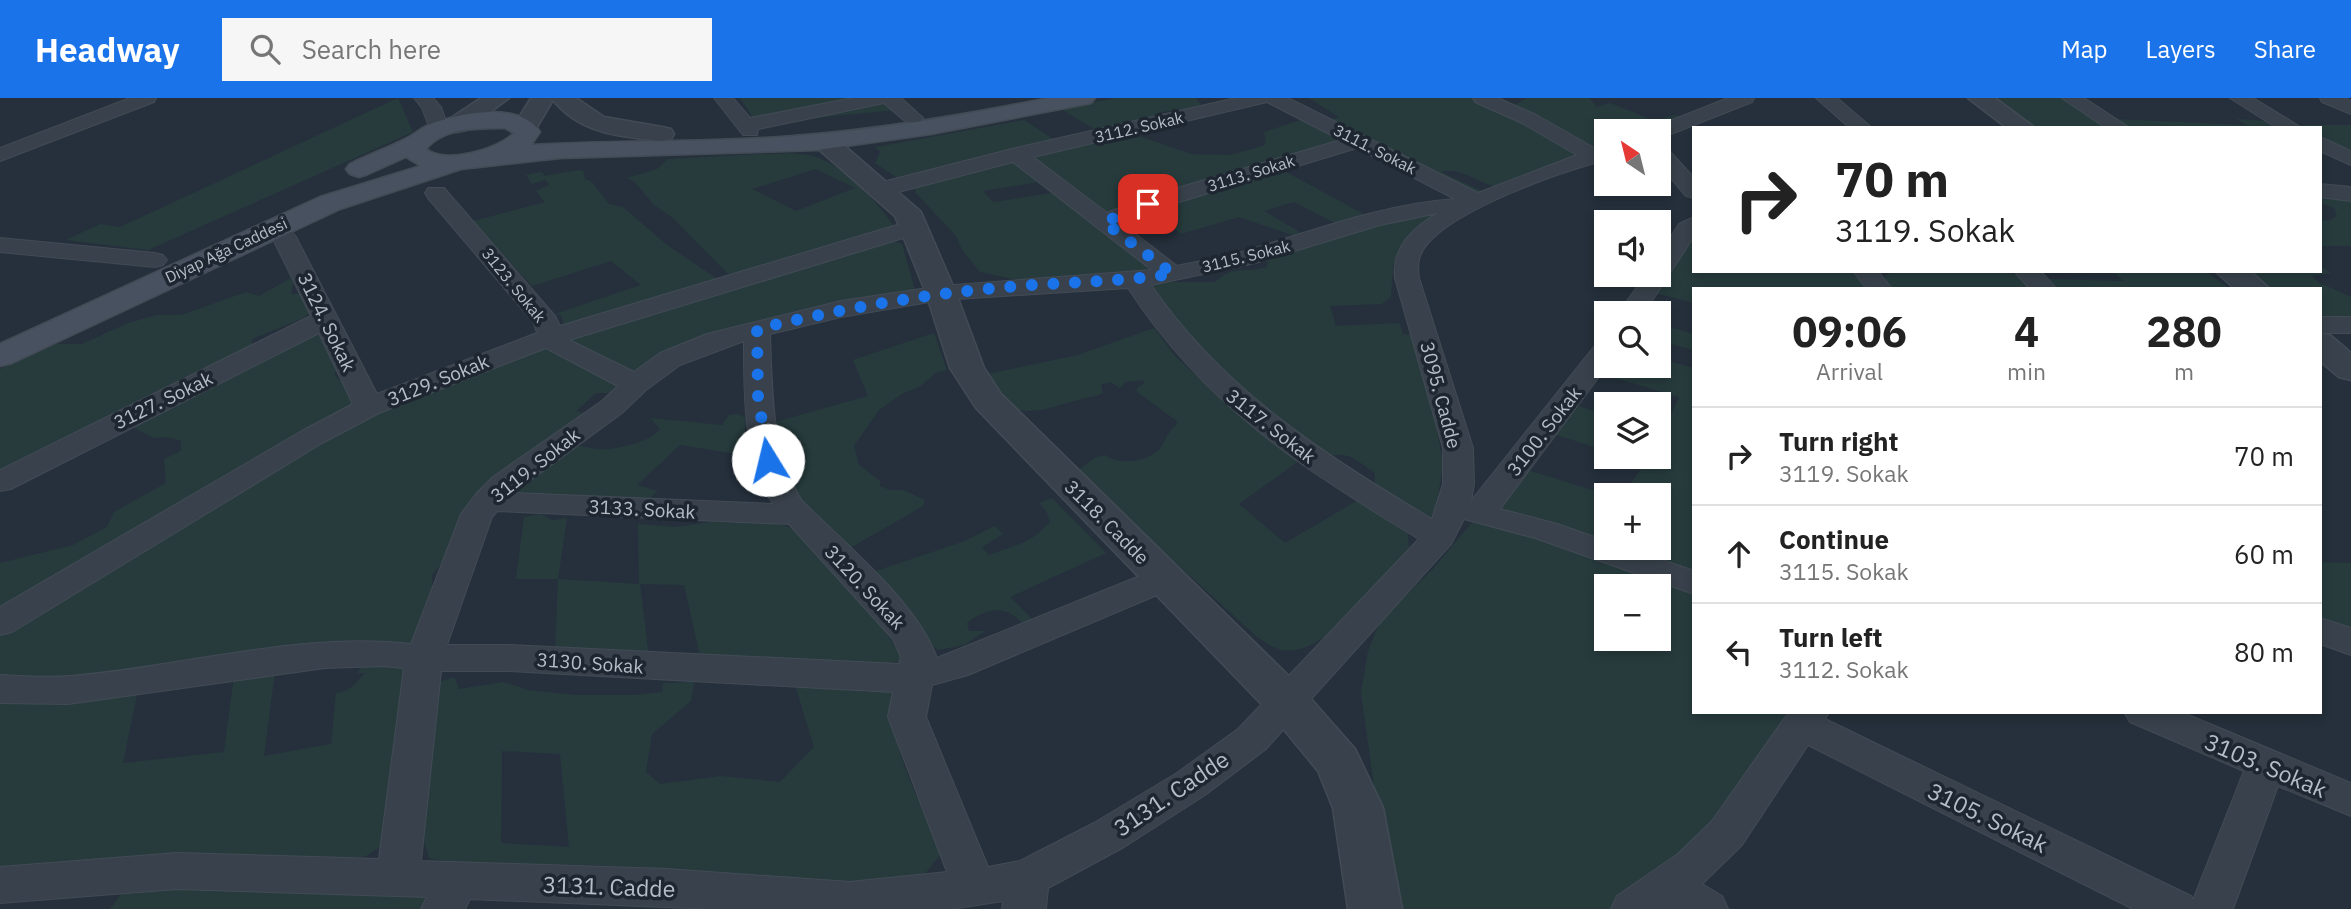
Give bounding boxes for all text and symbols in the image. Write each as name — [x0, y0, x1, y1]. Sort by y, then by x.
search box — [222, 18, 712, 81]
text: Headway — [35, 28, 180, 71]
icon: search — [246, 30, 284, 68]
text: Search here — [302, 32, 441, 66]
text: Map — [2061, 33, 2108, 65]
text: Layers — [2146, 33, 2216, 65]
text: Share — [2254, 33, 2316, 65]
street label: 3112. Sokak — [1093, 107, 1186, 147]
north arrow — [1594, 119, 1671, 196]
map controls — [1594, 119, 1671, 651]
street label: 3111. Sokak — [1330, 120, 1420, 179]
text: 70 m — [1835, 147, 1949, 210]
street label: 3113. Sokak — [1205, 150, 1298, 196]
icon: right — [1720, 154, 1811, 245]
pin — [1118, 174, 1178, 234]
icon: arrive — [1129, 185, 1167, 223]
text: 3119. Sokak — [1835, 209, 2015, 251]
button: sound — [1594, 210, 1671, 287]
street label: Diyap Ağa Caddesi — [162, 213, 290, 287]
street label: 3115. Sokak — [1200, 235, 1293, 277]
street label: 3123. Sokak — [478, 244, 550, 327]
street label: 3124. Sokak — [293, 269, 361, 375]
button: search — [1594, 301, 1671, 378]
text: 09:06 — [1792, 304, 1907, 359]
text: 4 — [2014, 304, 2039, 359]
text: 280 — [2146, 304, 2222, 359]
street label: 3095. Cadde — [1415, 339, 1467, 451]
street label: 3129. Sokak — [384, 349, 492, 411]
text: Arrival — [1816, 356, 1883, 386]
text: min — [2007, 356, 2046, 386]
text: m — [2174, 356, 2194, 386]
street label: 3127. Sokak — [110, 366, 216, 434]
street label: 3100. Sokak — [1502, 381, 1586, 481]
street label: 3117. Sokak — [1221, 384, 1321, 468]
button: layers — [1594, 392, 1671, 469]
street label: 3119. Sokak — [485, 423, 585, 507]
position arrow — [731, 423, 805, 497]
text: Turn right — [1779, 424, 1898, 458]
icon: right — [1720, 437, 1758, 475]
text: 70 m — [2234, 439, 2294, 473]
text: 3119. Sokak — [1779, 458, 1909, 488]
street label: 3118. Cadde — [1060, 475, 1154, 569]
button: + — [1594, 483, 1671, 560]
street label: 3133. Sokak — [588, 494, 696, 524]
text: Continue — [1779, 522, 1889, 556]
icon: ahead — [1720, 535, 1758, 573]
text: 60 m — [2234, 537, 2294, 571]
street label: 3120. Sokak — [820, 540, 910, 634]
text: 3115. Sokak — [1779, 556, 1909, 586]
button: − — [1594, 574, 1671, 651]
text: Turn left — [1779, 620, 1882, 654]
icon: left — [1720, 633, 1758, 671]
text: 80 m — [2234, 635, 2294, 669]
street label: 3130. Sokak — [536, 647, 644, 679]
text: 3112. Sokak — [1779, 654, 1909, 684]
street label: 3103. Sokak — [2201, 726, 2331, 804]
street label: 3131. Cadde — [1108, 743, 1234, 843]
street label: 3105. Sokak — [1923, 775, 2053, 859]
street label: 3131. Cadde — [542, 869, 676, 903]

